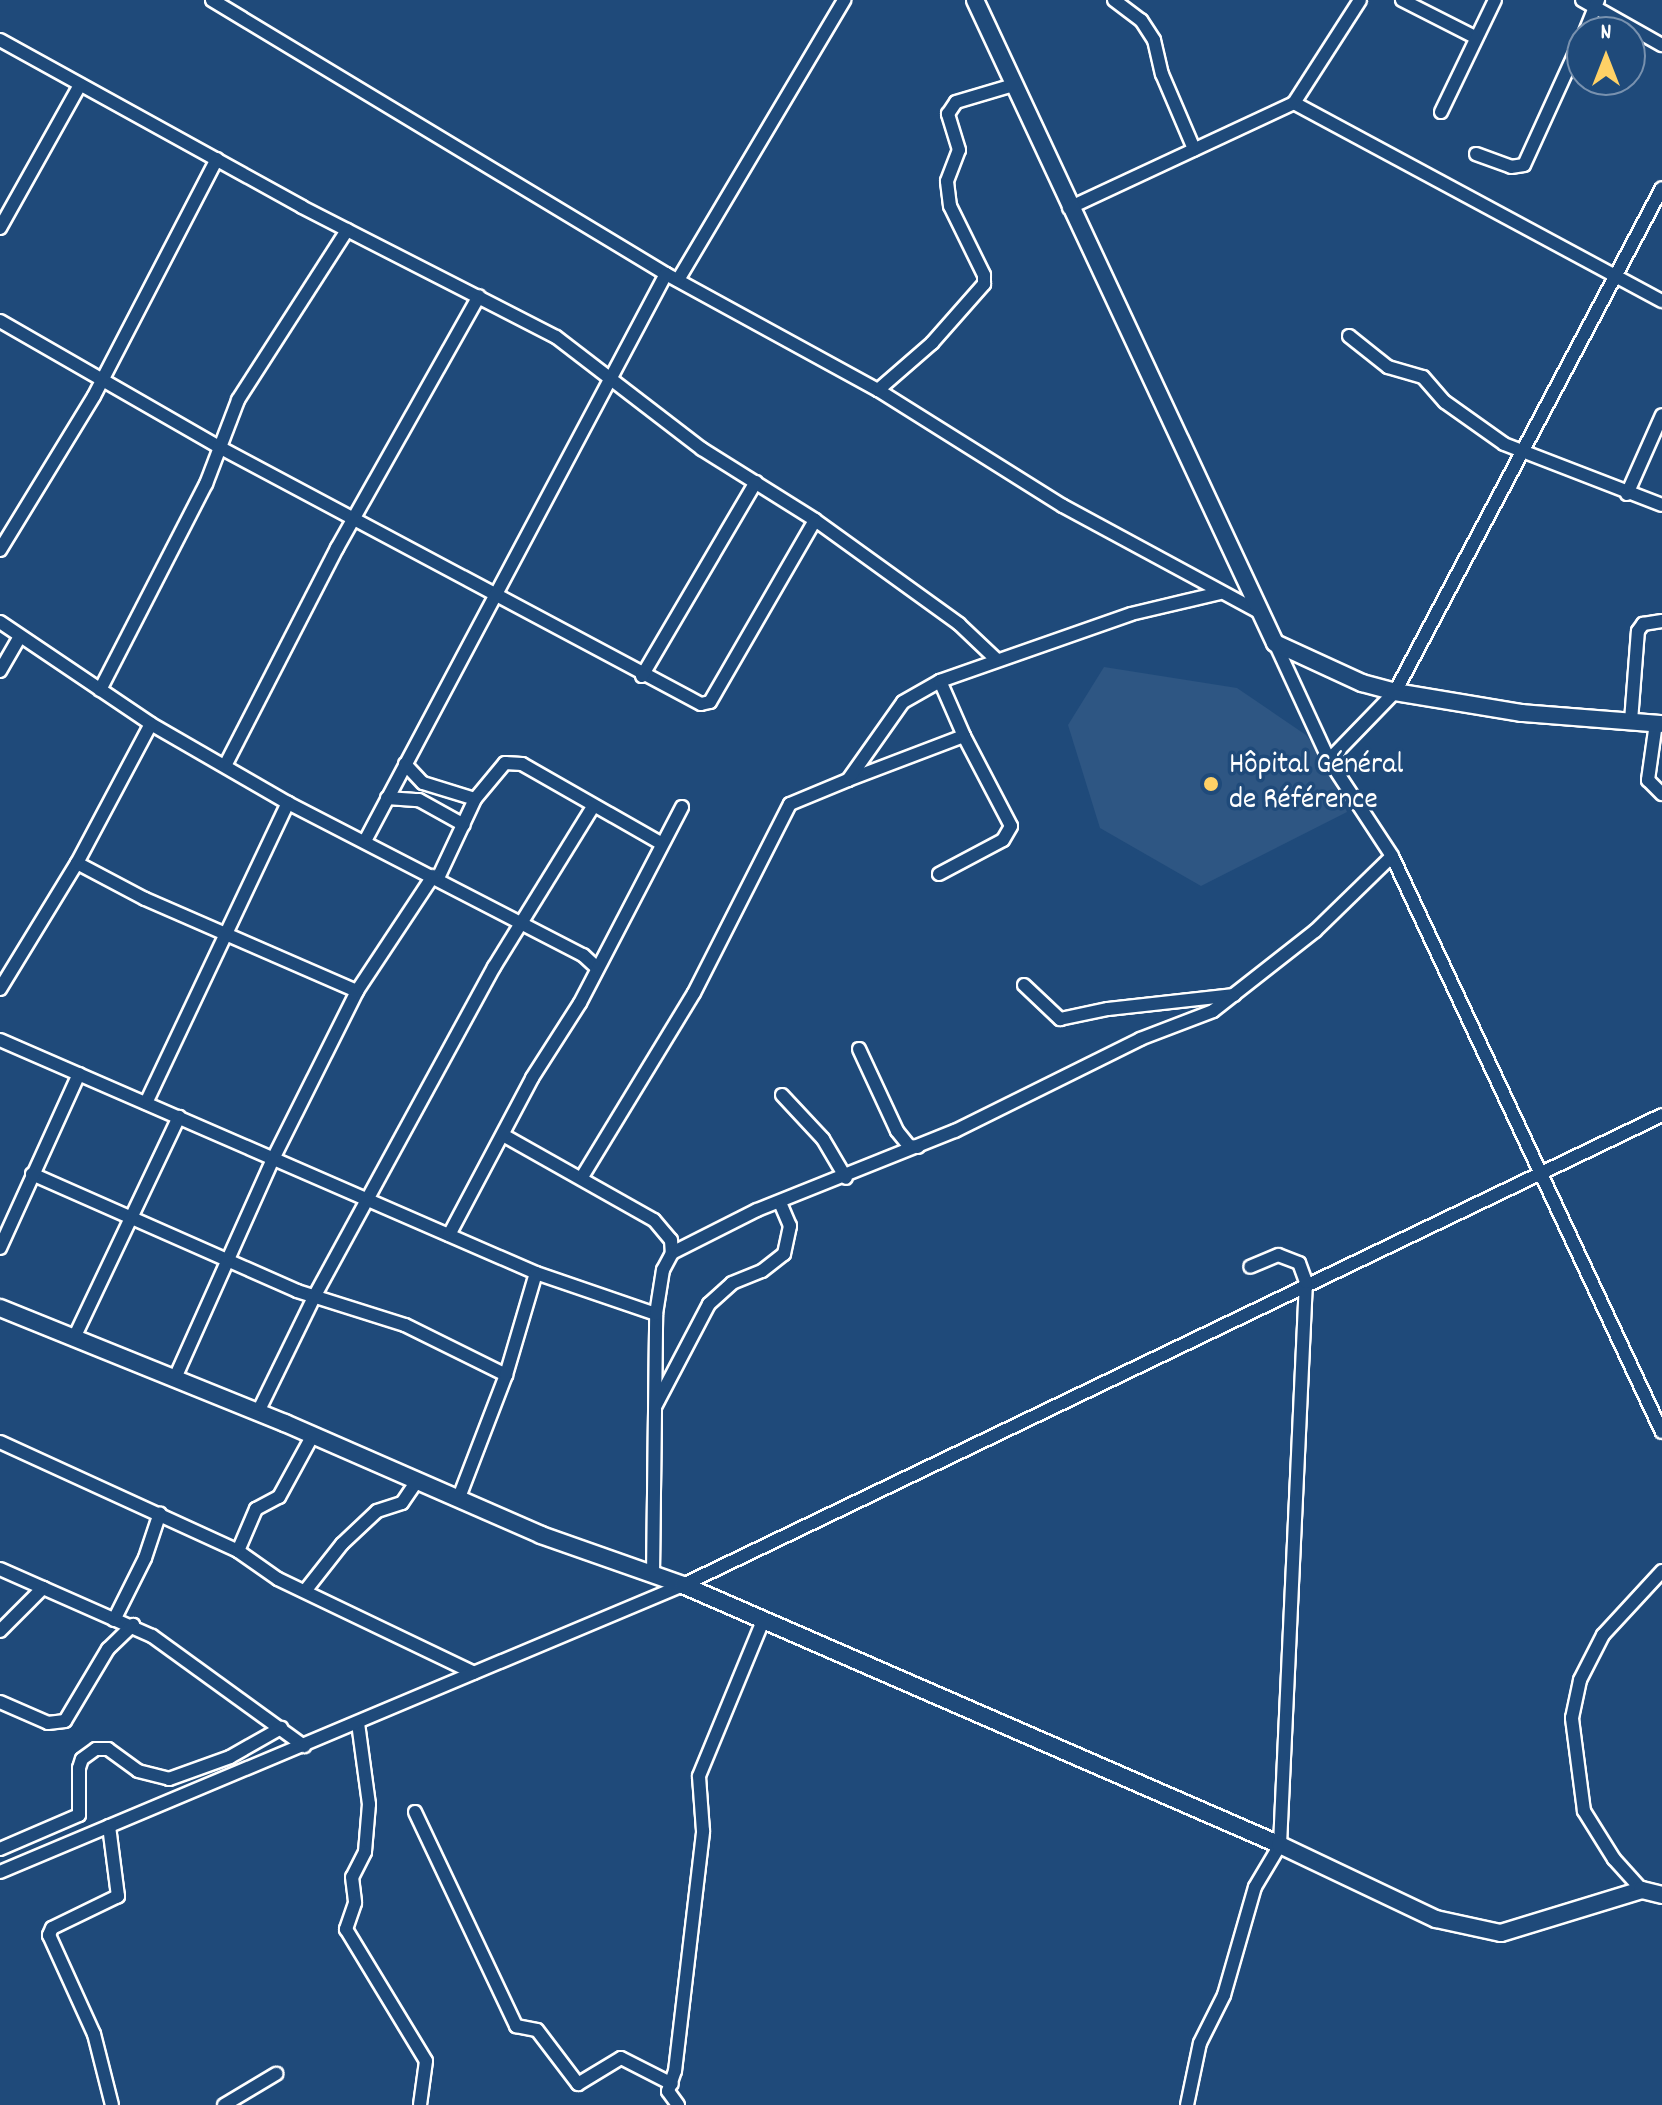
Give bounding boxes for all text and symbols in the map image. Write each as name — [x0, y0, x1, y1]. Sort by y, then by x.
north arrow — [1566, 16, 1646, 96]
text: N — [1601, 18, 1611, 49]
place label: Hôpital Général de Référence — [1229, 749, 1403, 820]
marker: Hôpital Général de Référence — [1200, 773, 1222, 795]

